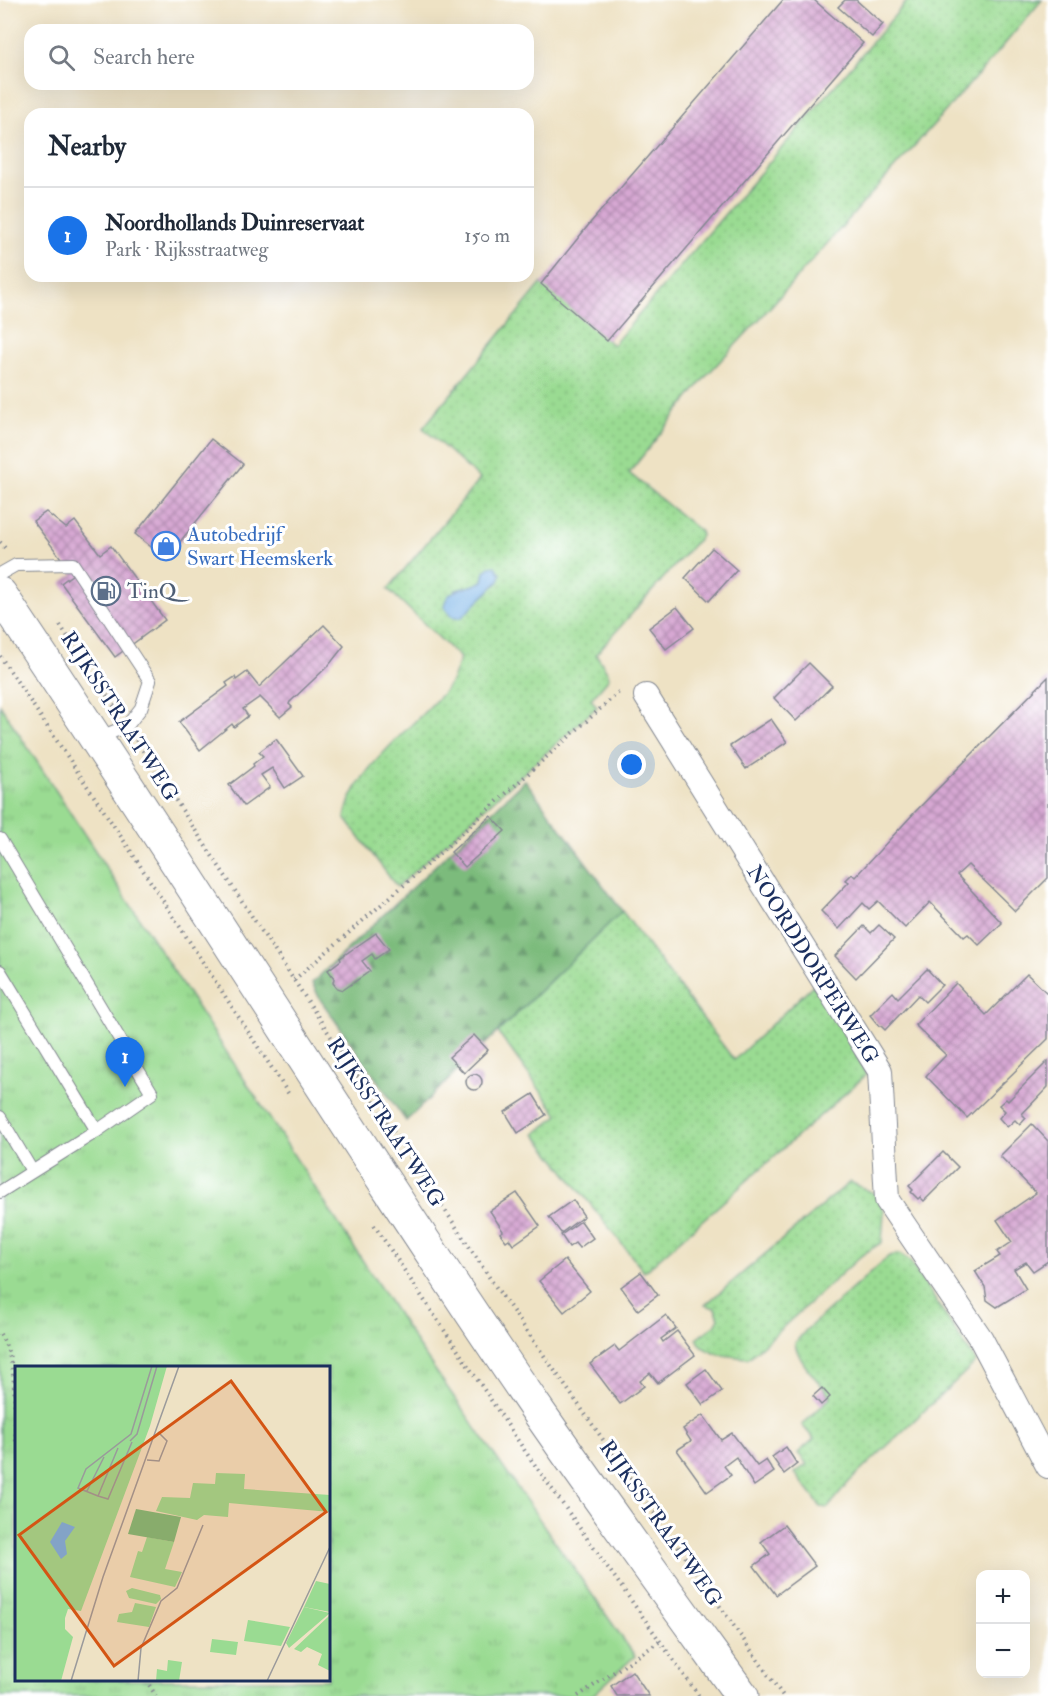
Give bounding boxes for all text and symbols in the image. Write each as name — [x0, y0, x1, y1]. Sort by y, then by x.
search box — [24, 24, 534, 90]
icon: search — [45, 41, 78, 74]
text: Search here — [93, 43, 195, 71]
text: Nearby — [48, 131, 126, 163]
text: Noordhollands Duinreservaat — [105, 209, 364, 237]
text: 1 — [64, 223, 71, 248]
text: 150 m — [464, 223, 510, 248]
text: Park · Rijksstraatweg — [105, 237, 268, 262]
place label: Autobedrijf Swart Heemskerk — [186, 521, 333, 572]
shop icon: Autobedrijf Swart Heemskerk — [150, 530, 182, 562]
fuel station icon: TinQ — [90, 575, 122, 607]
place label: TinQ — [127, 578, 190, 605]
street label: RIJKSSTRAATWEG — [55, 626, 184, 806]
your location — [617, 750, 646, 779]
street label: NOORDDORPERWEG — [740, 860, 885, 1069]
street label: RIJKSSTRAATWEG — [321, 1032, 450, 1212]
pin: 1 — [106, 1038, 144, 1087]
inset map — [15, 1366, 330, 1681]
street label: RIJKSSTRAATWEG — [593, 1435, 728, 1612]
map controls — [976, 1570, 1030, 1678]
button: + — [976, 1570, 1030, 1624]
button: − — [976, 1624, 1030, 1678]

